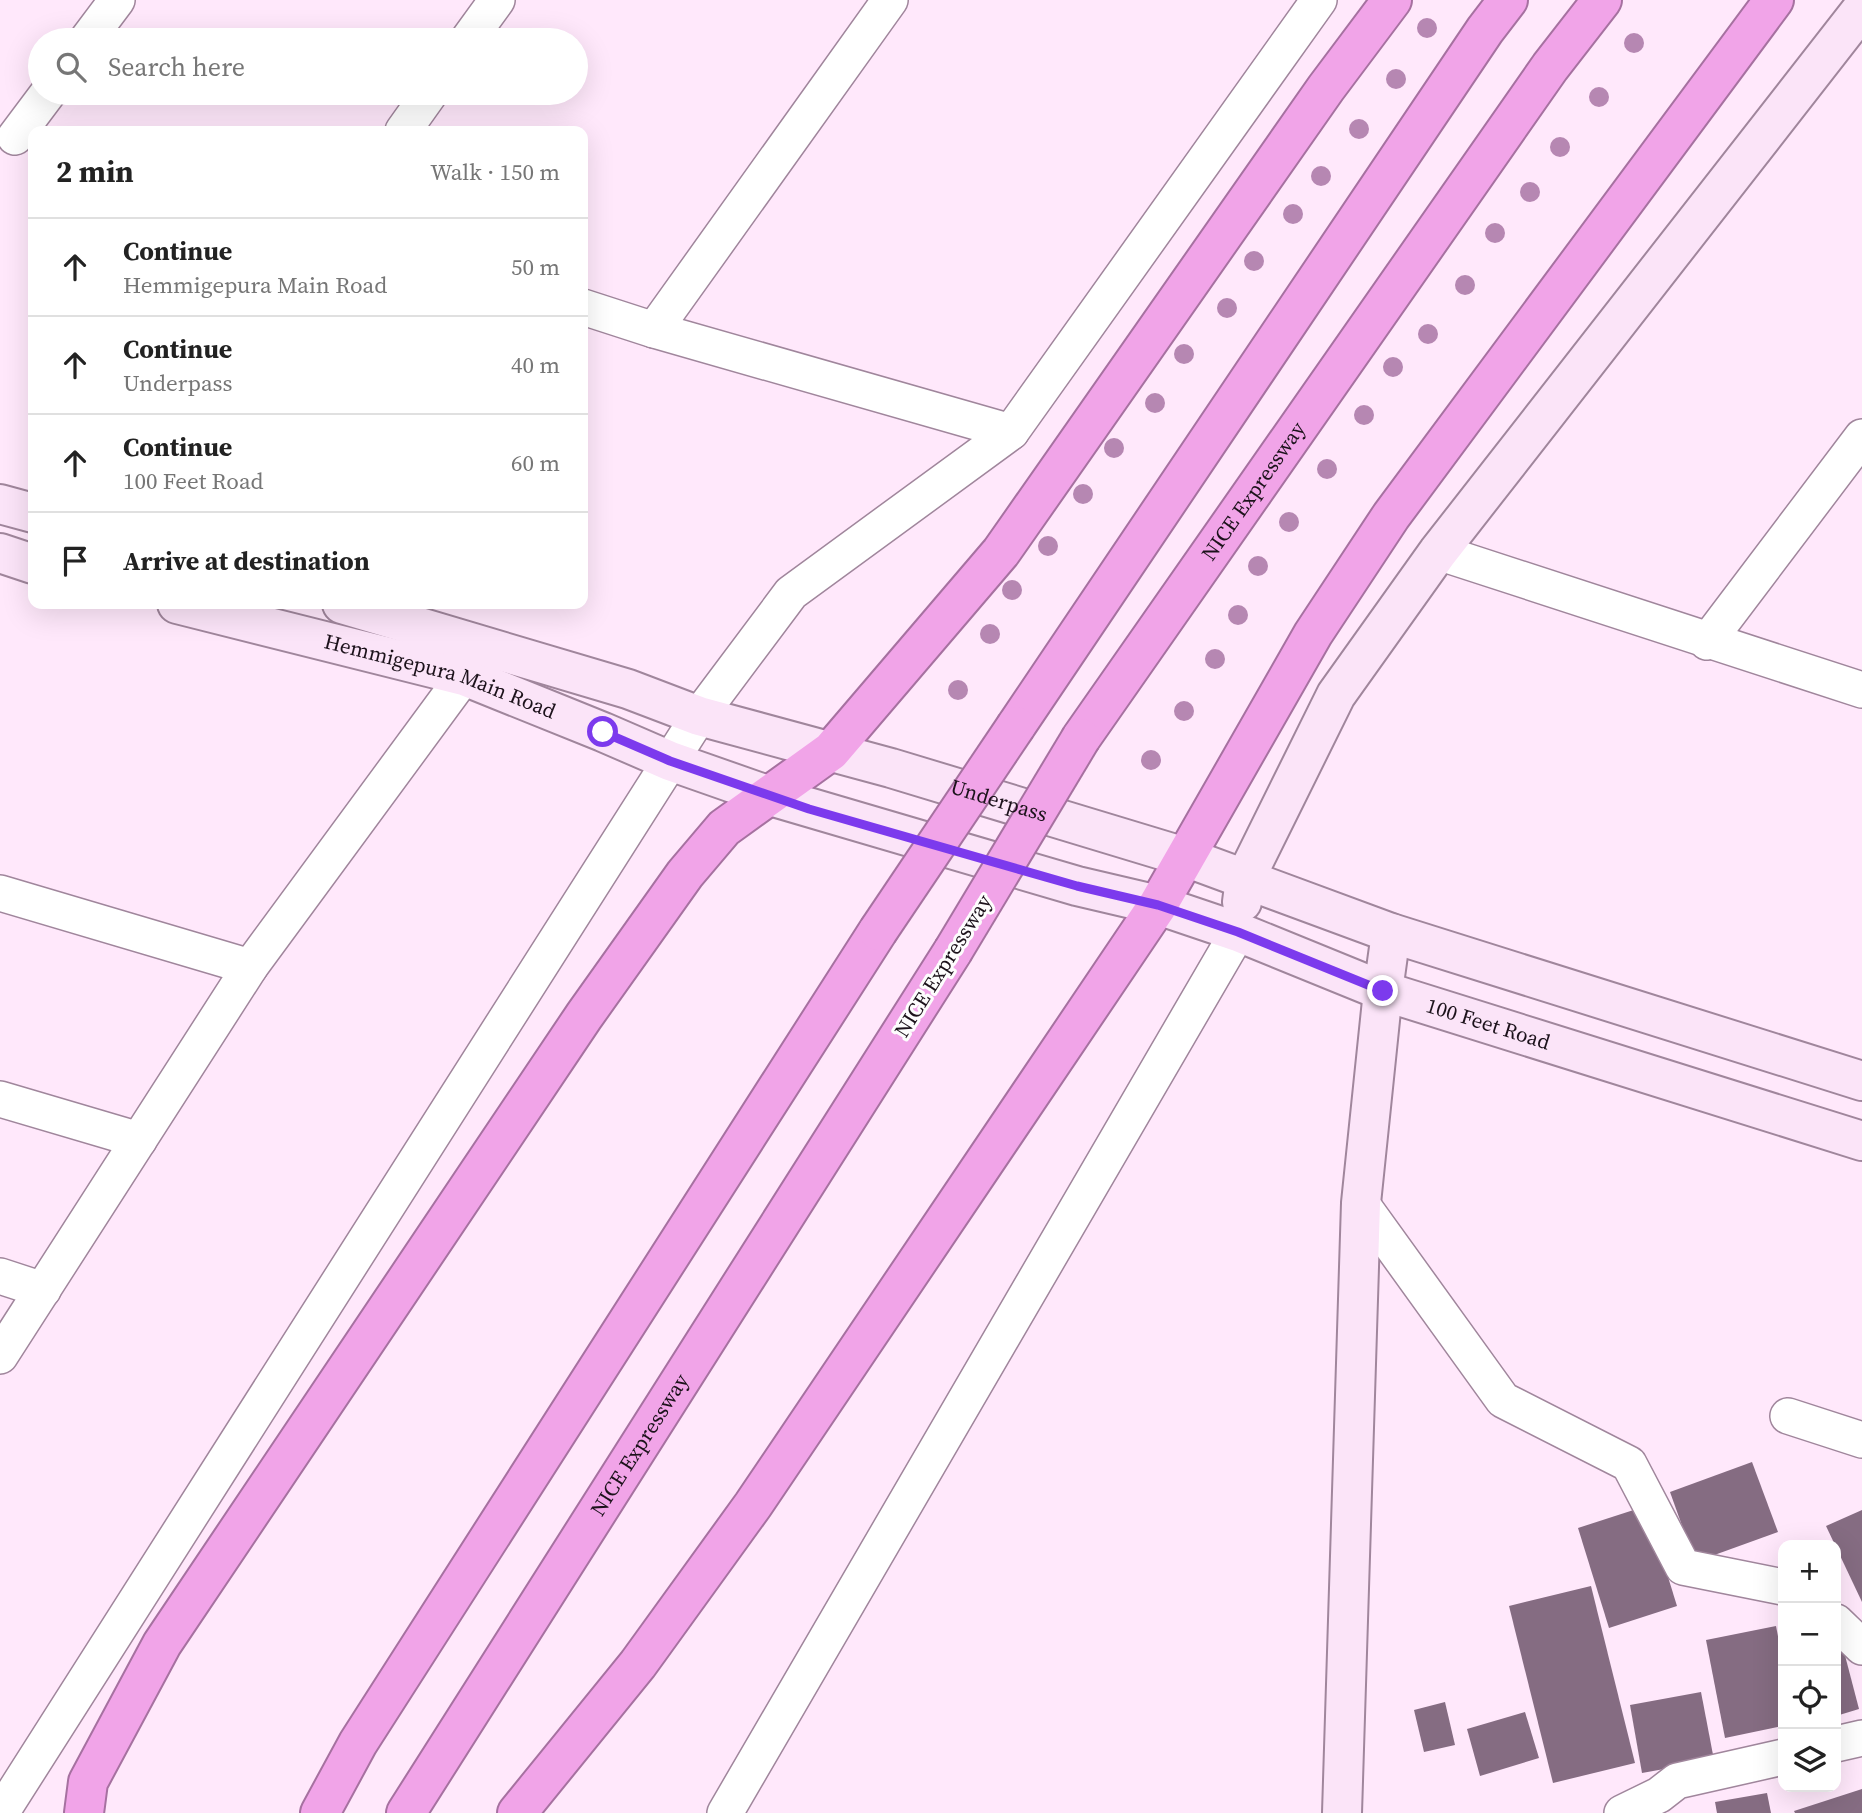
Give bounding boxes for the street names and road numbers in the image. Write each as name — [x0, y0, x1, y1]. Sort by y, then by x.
street label: NICE Expressway — [1194, 415, 1312, 566]
street label: Hemmigepura Main Road — [321, 627, 560, 726]
street label: Underpass — [947, 772, 1051, 829]
street label: NICE Expressway — [887, 889, 998, 1043]
street label: 100 Feet Road — [1423, 990, 1554, 1057]
street label: NICE Expressway — [583, 1368, 695, 1521]

